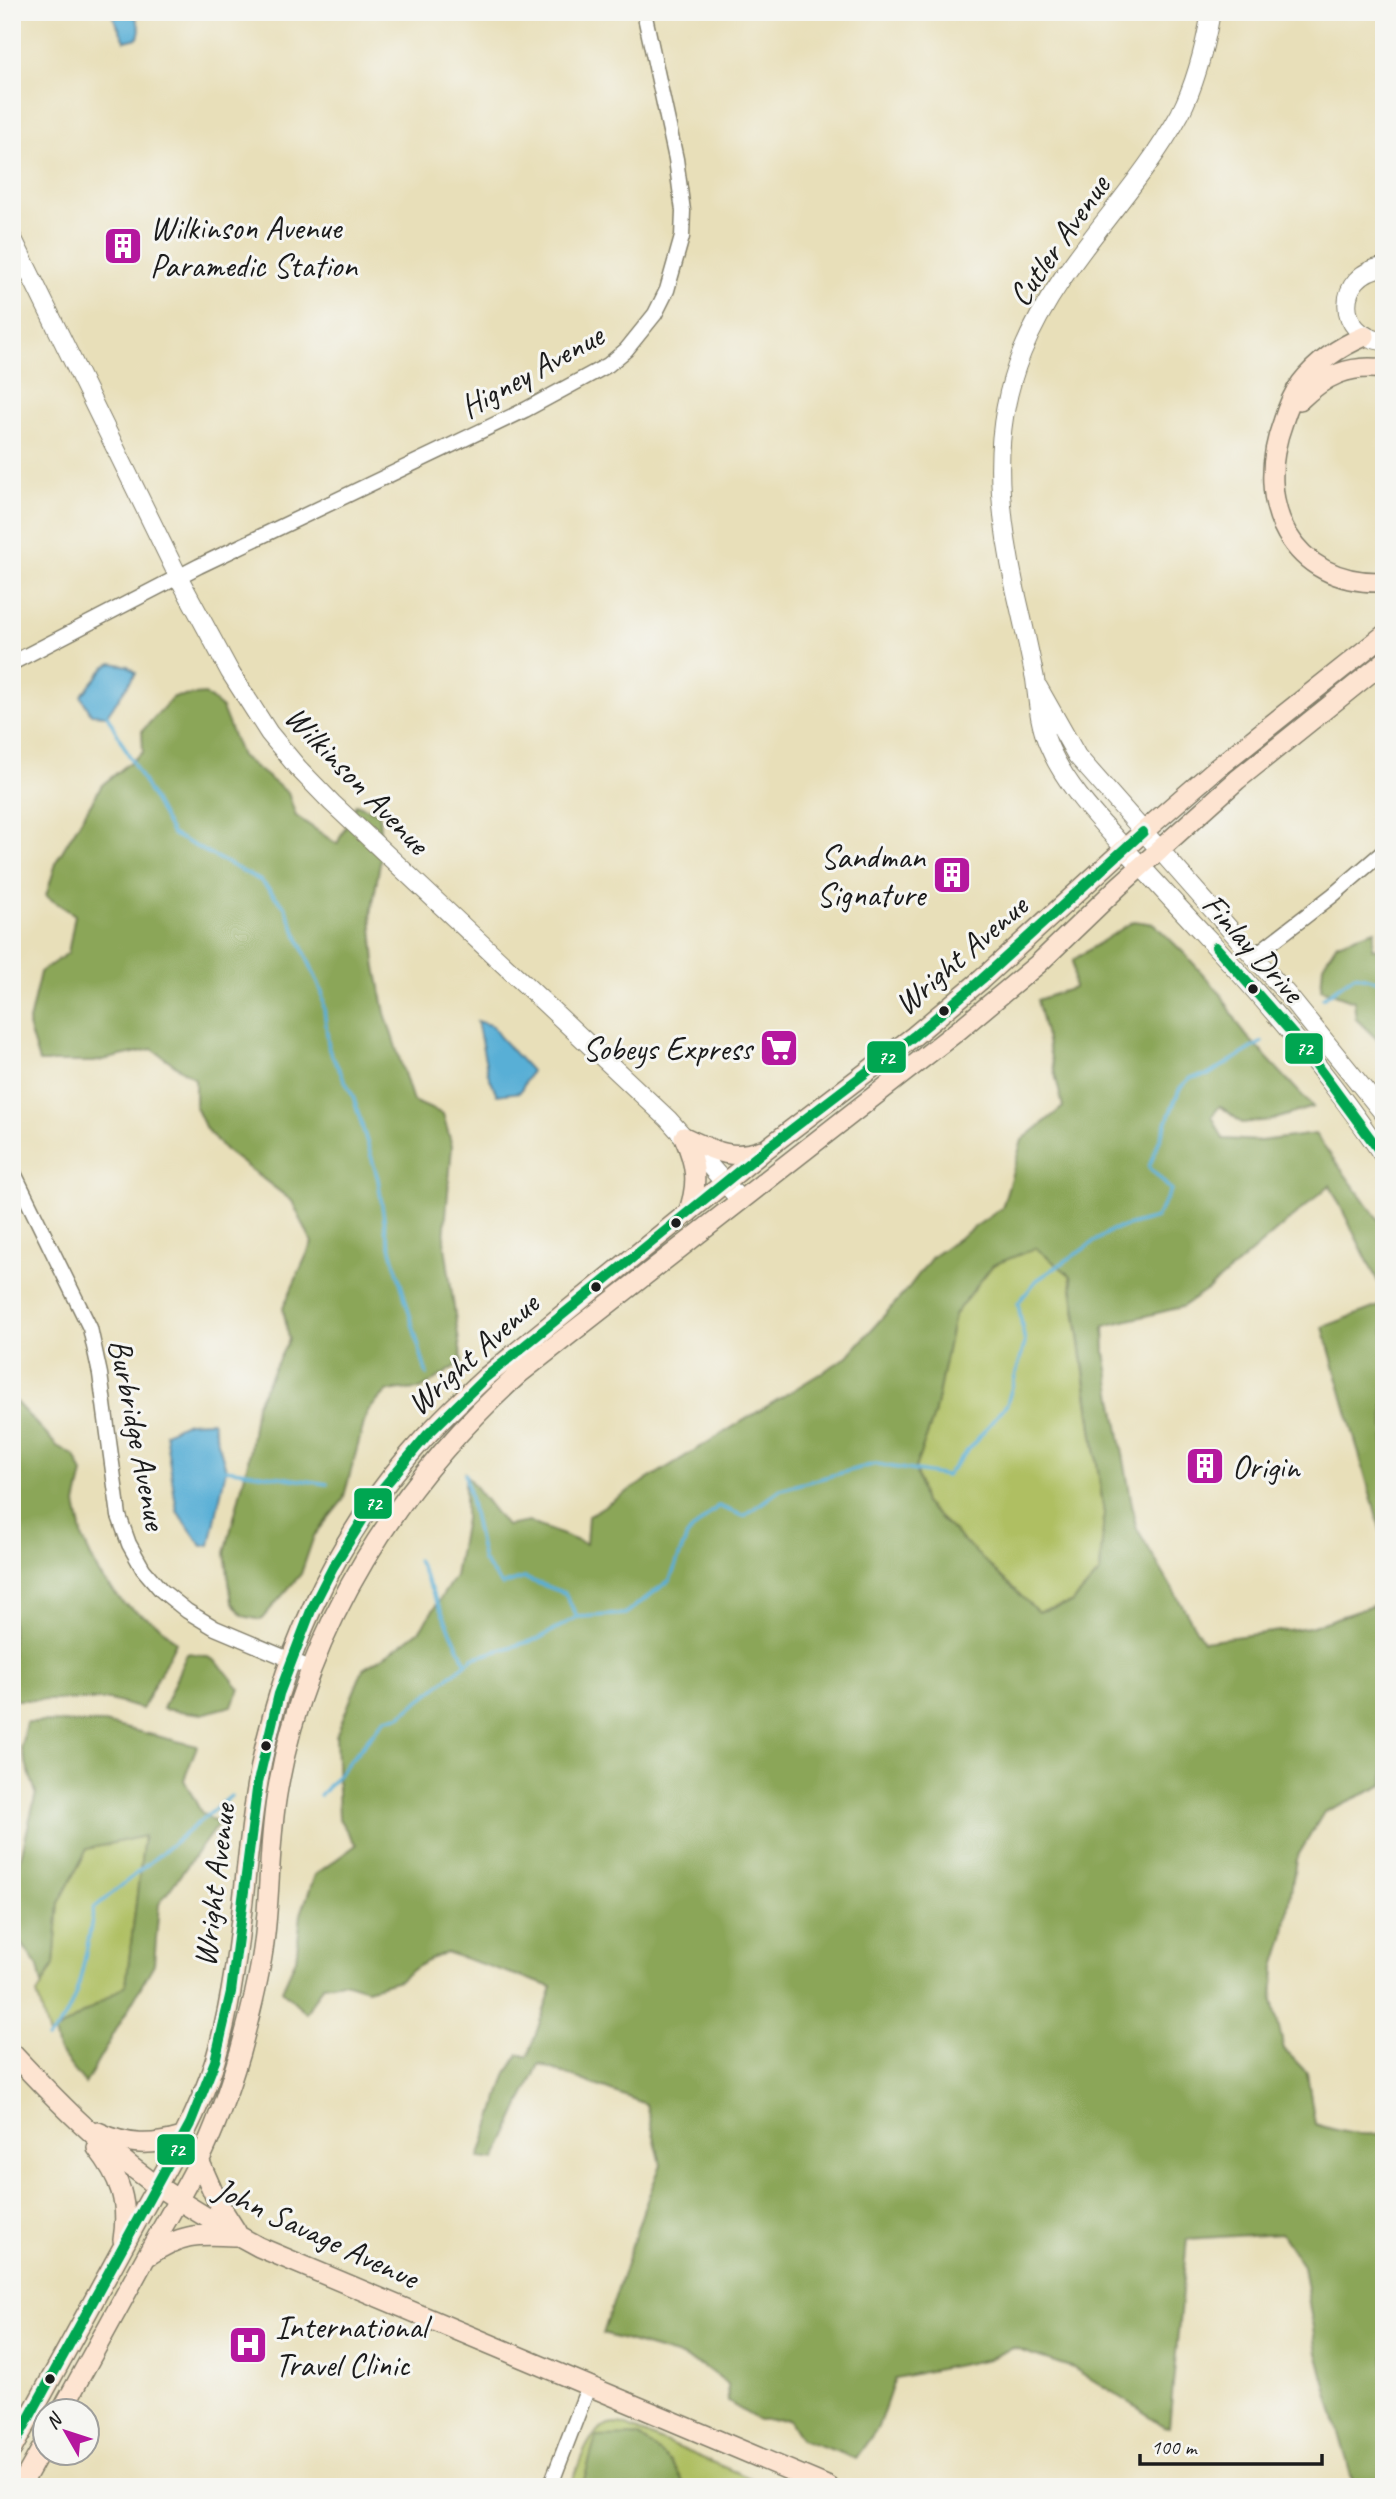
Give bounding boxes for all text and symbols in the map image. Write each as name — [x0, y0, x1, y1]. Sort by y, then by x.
street label: Cutler Avenue — [998, 165, 1120, 314]
place label: Wilkinson Avenue Paramedic Station — [150, 207, 358, 287]
building icon: Wilkinson Avenue Paramedic Station — [102, 225, 144, 267]
street label: Higney Avenue — [452, 313, 613, 427]
street label: Wilkinson Avenue — [276, 696, 440, 865]
place label: Sandman Signature — [817, 836, 927, 916]
building icon: Sandman Signature — [931, 854, 973, 896]
street label: Wright Avenue — [885, 884, 1038, 1024]
street label: Finlay Drive — [1193, 884, 1315, 1013]
unlabelled marker — [1246, 982, 1260, 996]
unlabelled marker — [937, 1004, 951, 1018]
supermarket icon: Sobeys Express — [758, 1027, 800, 1069]
place label: Sobeys Express — [582, 1028, 755, 1070]
line badge: 72 — [1284, 1032, 1324, 1065]
text: 72 — [1295, 1037, 1315, 1061]
line badge: 72 — [866, 1040, 907, 1074]
text: 72 — [877, 1046, 897, 1070]
unlabelled marker — [669, 1216, 683, 1230]
unlabelled marker — [589, 1280, 603, 1294]
street label: Wright Avenue — [398, 1282, 549, 1424]
street label: Burbridge Avenue — [99, 1335, 177, 1535]
building icon: Origin — [1184, 1445, 1226, 1487]
place label: Origin — [1232, 1446, 1301, 1488]
line badge: 72 — [353, 1487, 393, 1520]
text: 72 — [364, 1492, 384, 1516]
unlabelled marker — [259, 1739, 273, 1753]
street label: Wright Avenue — [183, 1799, 245, 1969]
line badge: 72 — [156, 2133, 196, 2166]
text: 72 — [167, 2138, 187, 2162]
street label: John Savage Avenue — [206, 2167, 427, 2299]
place label: International Travel Clinic — [275, 2306, 432, 2386]
hospital icon: International Travel Clinic — [227, 2324, 269, 2366]
unlabelled marker — [43, 2372, 57, 2386]
north arrow — [32, 2398, 102, 2468]
text: N — [41, 2407, 69, 2434]
scale bar — [1140, 2422, 1322, 2466]
text: 100 m — [1151, 2434, 1198, 2460]

